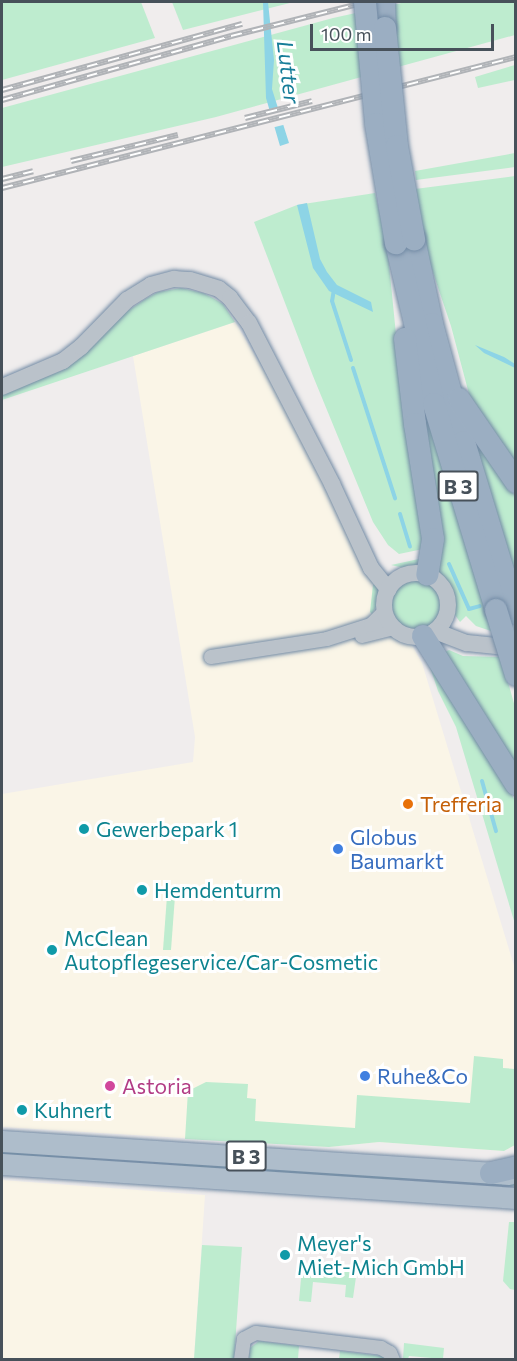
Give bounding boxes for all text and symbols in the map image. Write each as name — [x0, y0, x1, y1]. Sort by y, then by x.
scale bar — [313, 12, 498, 50]
text: 100 m — [321, 23, 371, 45]
water label: Lutter — [272, 39, 306, 105]
road number: B 3 — [437, 469, 479, 503]
place label: Trefferia — [420, 791, 502, 817]
marker: Trefferia — [401, 797, 415, 811]
place label: Gewerbepark 1 — [96, 816, 238, 842]
marker: Gewerbepark 1 — [77, 822, 91, 836]
place label: Globus Baumarkt — [350, 824, 444, 874]
marker: Globus Baumarkt — [331, 842, 345, 856]
place label: Hemdenturm — [154, 877, 281, 903]
marker: Hemdenturm — [135, 883, 149, 897]
place label: McClean Autopflegeservice/Car-Cosmetic — [64, 925, 378, 975]
marker: McClean Autopflegeservice/Car-Cosmetic — [45, 943, 59, 957]
place label: Ruhe&Co — [377, 1063, 468, 1089]
marker: Ruhe&Co — [358, 1069, 372, 1083]
place label: Astoria — [122, 1073, 192, 1099]
marker: Astoria — [103, 1079, 117, 1093]
place label: Kuhnert — [34, 1097, 112, 1123]
marker: Kuhnert — [15, 1103, 29, 1117]
road number: B 3 — [225, 1139, 267, 1173]
place label: Meyer's Miet-Mich GmbH — [297, 1230, 465, 1280]
marker: Meyer's Miet-Mich GmbH — [278, 1248, 292, 1262]

